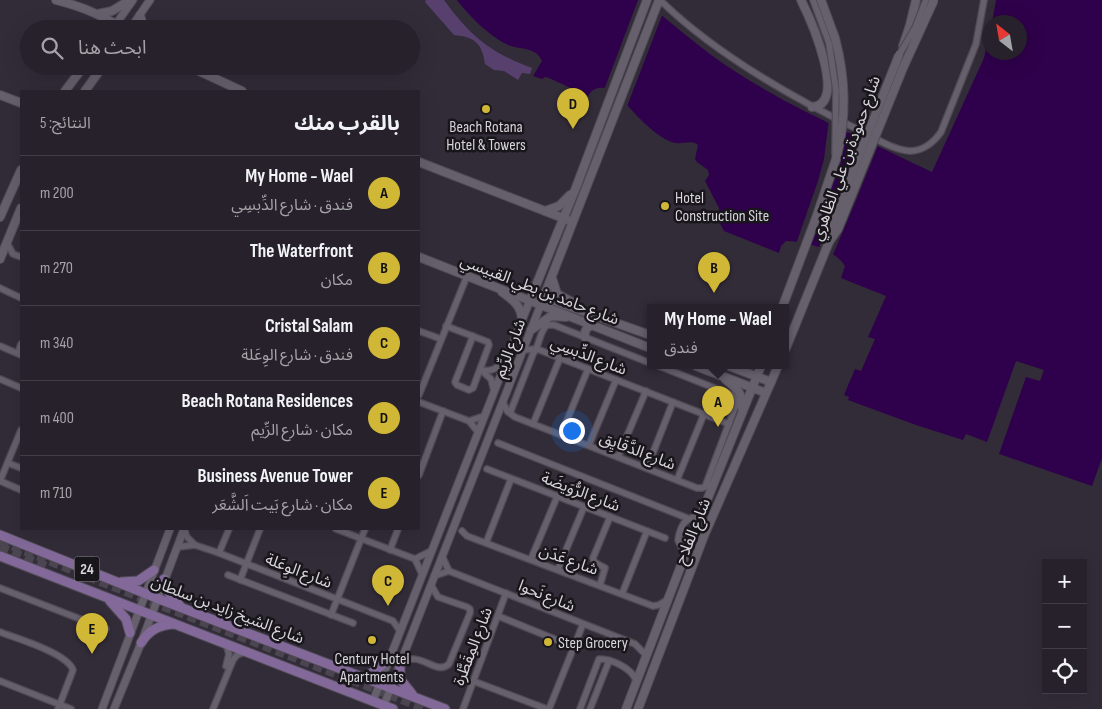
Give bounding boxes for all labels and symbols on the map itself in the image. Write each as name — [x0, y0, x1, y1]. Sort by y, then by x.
north arrow — [982, 15, 1027, 60]
street label: شارع حمودة بن علي الظاهري — [808, 74, 887, 244]
pin: D — [557, 88, 589, 129]
marker: Beach Rotana Hotel & Towers — [480, 103, 492, 115]
place label: Beach Rotana Hotel & Towers — [446, 118, 526, 155]
place label: Hotel Construction Site — [675, 189, 769, 226]
marker: Hotel Construction Site — [659, 200, 671, 212]
street label: شارع حامد بن بطي القبيسي — [457, 251, 622, 331]
pin: B — [698, 252, 730, 293]
street label: شارع الرِّيم — [490, 316, 532, 381]
street label: شارع الدِّبسِي — [547, 332, 630, 381]
pin: A — [702, 386, 734, 427]
your location — [559, 418, 585, 444]
street label: شارع الدَّقَايِق — [596, 426, 679, 476]
street label: شارع الرُّوَيضَة — [538, 468, 623, 518]
street label: شارع الفلاح — [672, 496, 717, 568]
street label: شارع عَدَن — [536, 541, 601, 582]
street label: شارع الوِعَلة — [262, 550, 334, 595]
road number: 24 — [74, 556, 100, 582]
pin: C — [372, 565, 404, 606]
street label: شارع الشيخ زايد بن سلطان — [148, 572, 307, 650]
street label: شارع نَحوا — [515, 576, 578, 618]
street label: شارع المِقَطَّرة — [449, 604, 499, 689]
pin: E — [76, 613, 108, 654]
marker: Century Hotel Apartments — [366, 634, 378, 646]
place label: Step Grocery — [558, 634, 628, 653]
marker: Step Grocery — [542, 636, 554, 648]
place label: Century Hotel Apartments — [335, 650, 409, 687]

